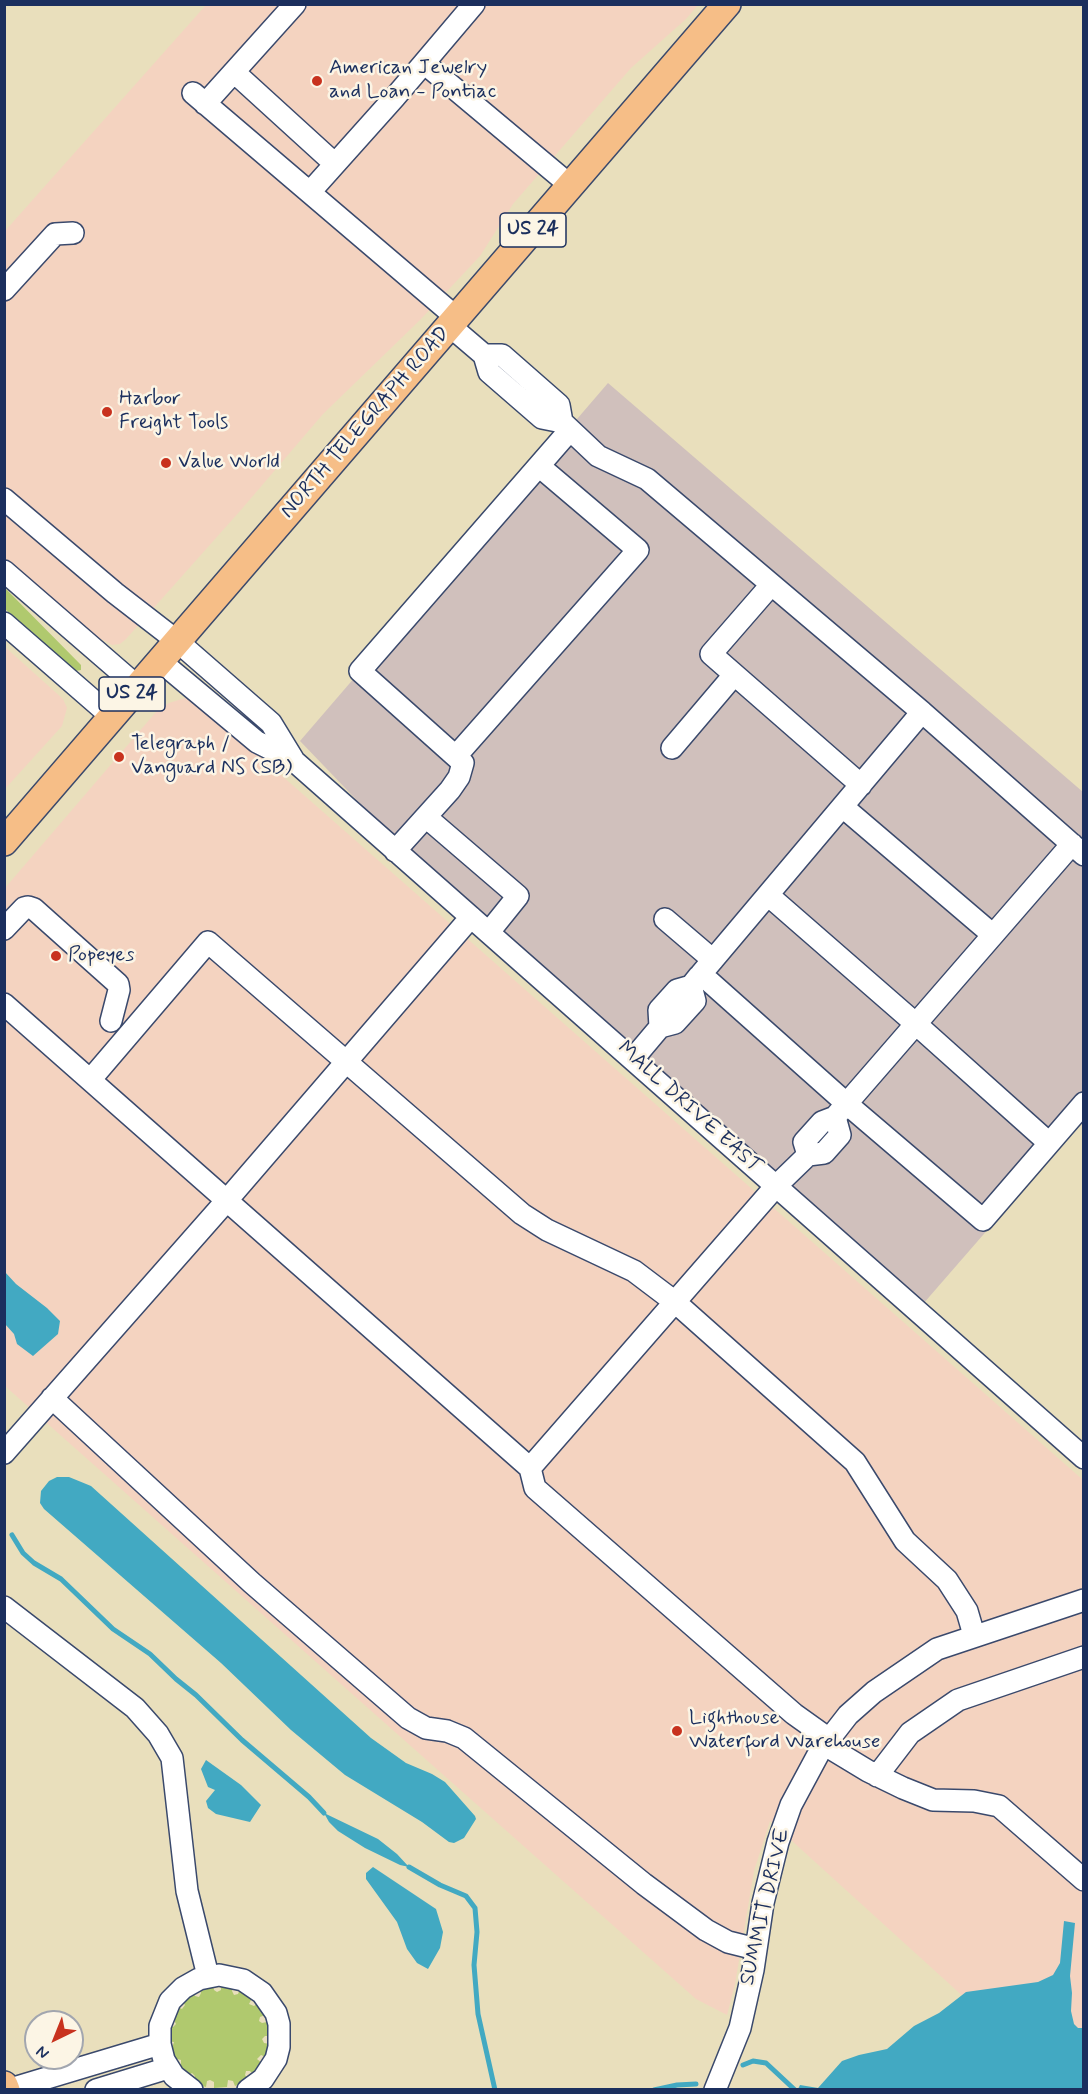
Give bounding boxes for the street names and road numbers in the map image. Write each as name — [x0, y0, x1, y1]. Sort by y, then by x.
road number: US 24 — [500, 213, 566, 247]
street label: NORTH TELEGRAPH ROAD — [276, 322, 456, 524]
road number: US 24 — [99, 677, 165, 711]
street label: MALL DRIVE EAST — [611, 1036, 767, 1180]
street label: SUMMIT DRIVE — [736, 1826, 796, 1988]

